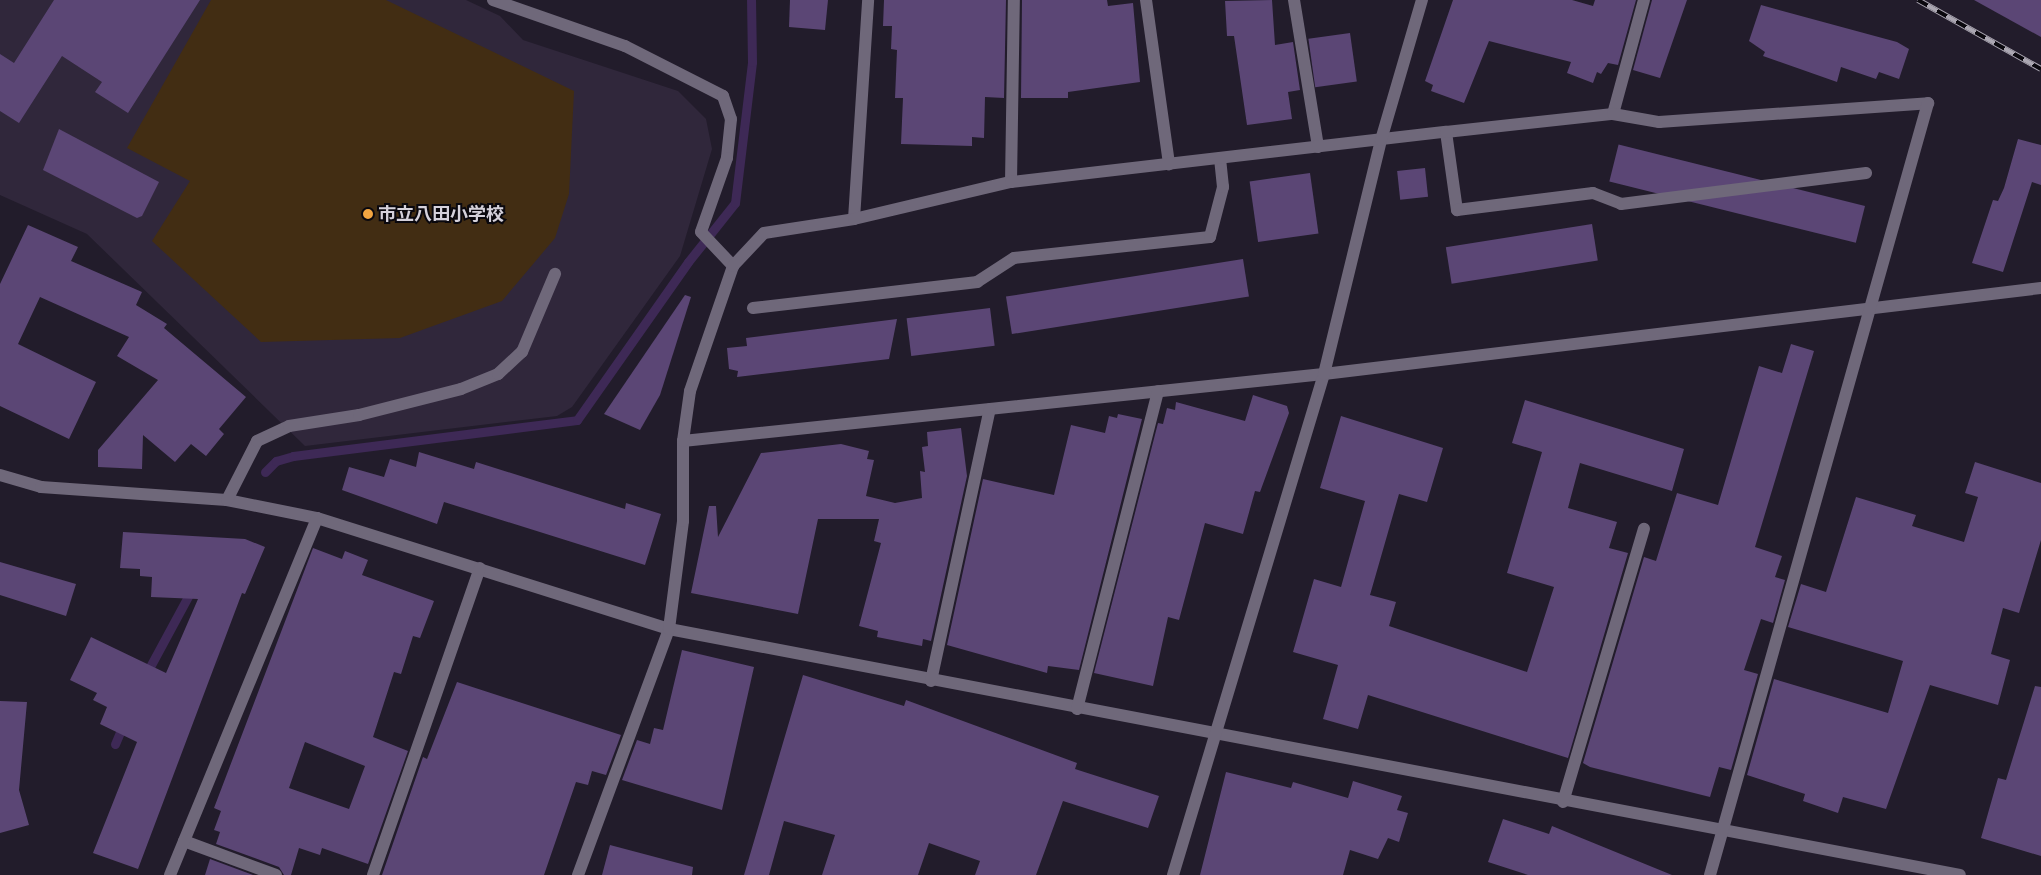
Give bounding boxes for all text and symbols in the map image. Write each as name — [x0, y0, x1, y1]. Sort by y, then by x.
place label: 市立八田小学校 — [378, 203, 504, 225]
marker: 市立八田小学校 — [362, 208, 374, 220]

